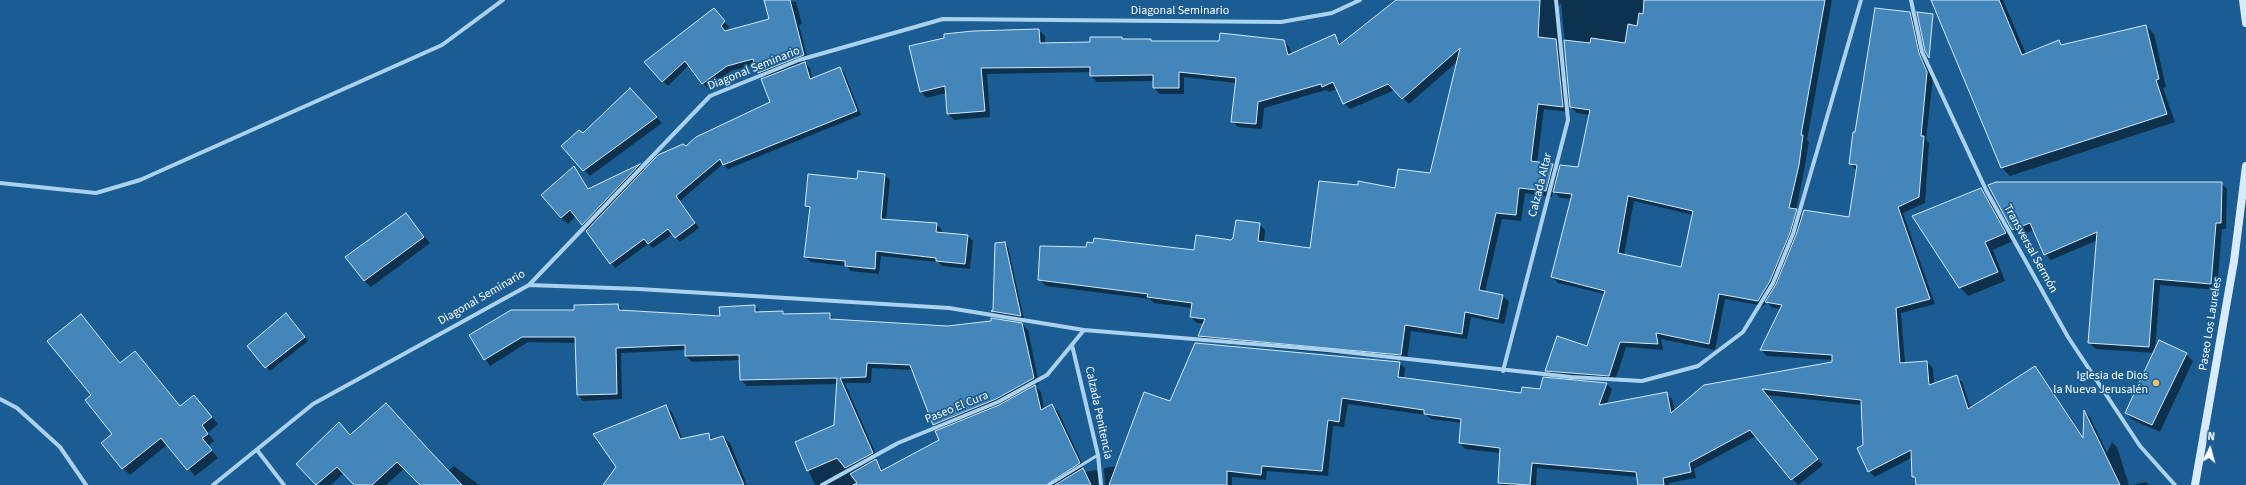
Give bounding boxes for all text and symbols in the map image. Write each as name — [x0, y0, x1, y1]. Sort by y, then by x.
street label: Diagonal Seminario — [1131, 4, 1229, 18]
street label: Diagonal Seminario — [706, 44, 802, 94]
street label: Calzada Altar — [1526, 151, 1556, 219]
street label: Transversal Sermón — [2000, 202, 2060, 296]
street label: Diagonal Seminario — [436, 267, 528, 329]
street label: Paseo Los Laureles — [2197, 276, 2225, 372]
street label: Calzada Penitencia — [1081, 365, 1115, 461]
place label: Iglesia de Dios la Nueva Jerusalén — [2053, 369, 2148, 397]
marker: Iglesia de Dios la Nueva Jerusalén — [2151, 378, 2161, 388]
street label: Paseo El Cura — [923, 389, 991, 427]
north arrow — [2190, 429, 2230, 469]
text: N — [2207, 429, 2216, 444]

